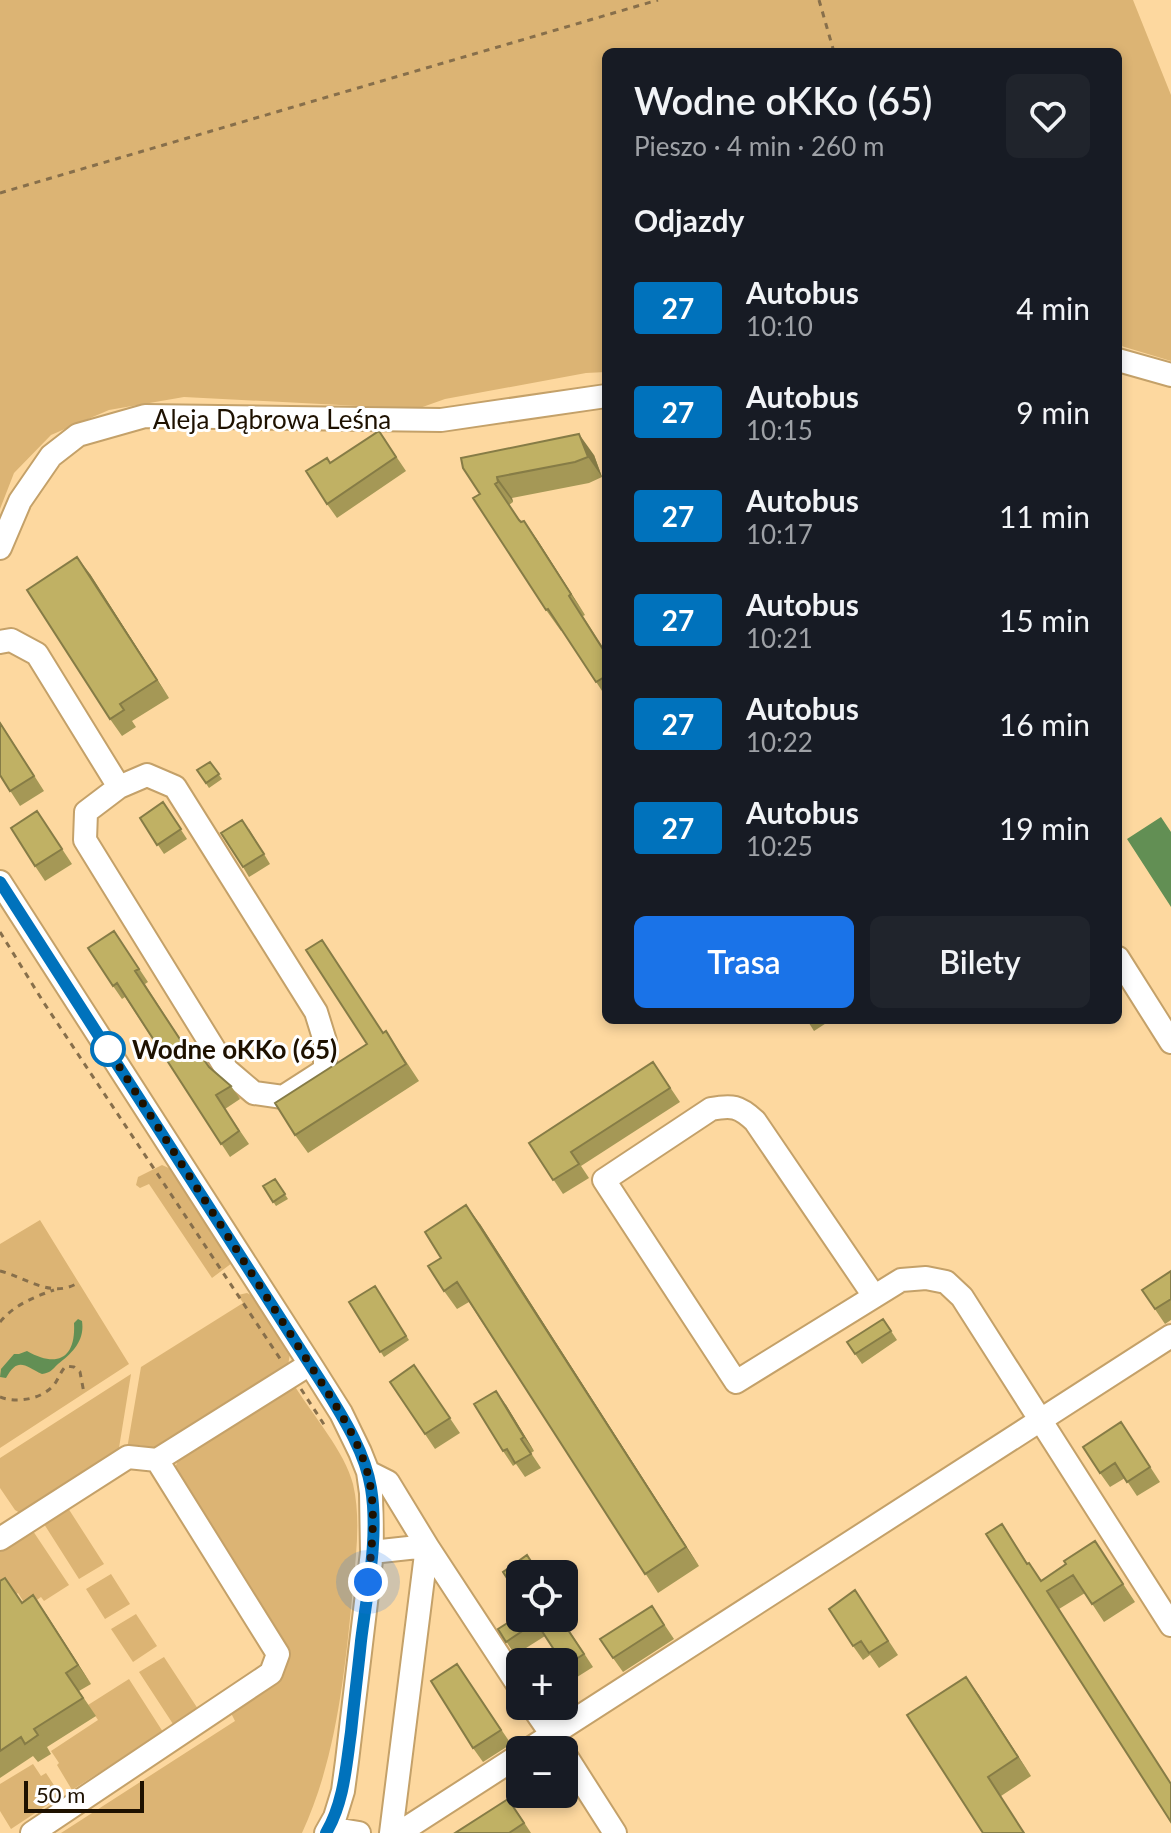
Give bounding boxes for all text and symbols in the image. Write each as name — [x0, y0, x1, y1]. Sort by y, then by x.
button: heart — [1006, 74, 1090, 158]
text: Wodne oKKo (65) — [634, 77, 932, 123]
text: Pieszo · 4 min · 260 m — [634, 130, 884, 162]
text: Odjazdy — [634, 202, 744, 238]
text: Autobus — [746, 274, 859, 310]
text: 4 min — [1016, 290, 1090, 326]
text: 27 — [662, 291, 694, 325]
text: 10:10 — [746, 310, 813, 342]
text: Autobus — [746, 378, 859, 414]
text: 9 min — [1016, 394, 1090, 430]
text: 27 — [662, 395, 694, 429]
street label: Aleja Dąbrowa Leśna — [153, 403, 391, 435]
text: 10:15 — [746, 414, 813, 446]
text: Autobus — [746, 482, 859, 518]
text: 11 min — [999, 498, 1090, 534]
text: 27 — [662, 499, 694, 533]
text: 10:17 — [746, 518, 813, 550]
text: Autobus — [746, 586, 859, 622]
text: 15 min — [999, 602, 1090, 638]
text: 27 — [662, 603, 694, 637]
text: 10:21 — [746, 622, 813, 654]
text: Autobus — [746, 690, 859, 726]
text: 16 min — [999, 706, 1090, 742]
text: 27 — [662, 707, 694, 741]
text: 10:22 — [746, 726, 813, 758]
text: Autobus — [746, 794, 859, 830]
text: 19 min — [999, 810, 1090, 846]
text: 27 — [662, 811, 694, 845]
text: 10:25 — [746, 830, 813, 862]
button: Trasa — [634, 916, 854, 1008]
button: Bilety — [870, 916, 1090, 1008]
marker: Wodne oKKo (65) — [91, 1032, 125, 1066]
place label: Wodne oKKo (65) — [132, 1033, 337, 1065]
map controls — [506, 1560, 578, 1808]
button: locate — [506, 1560, 578, 1632]
your location — [348, 1562, 388, 1602]
button: + — [506, 1648, 578, 1720]
button: − — [506, 1736, 578, 1808]
scale bar — [24, 1777, 144, 1813]
text: 50 m — [36, 1781, 85, 1808]

